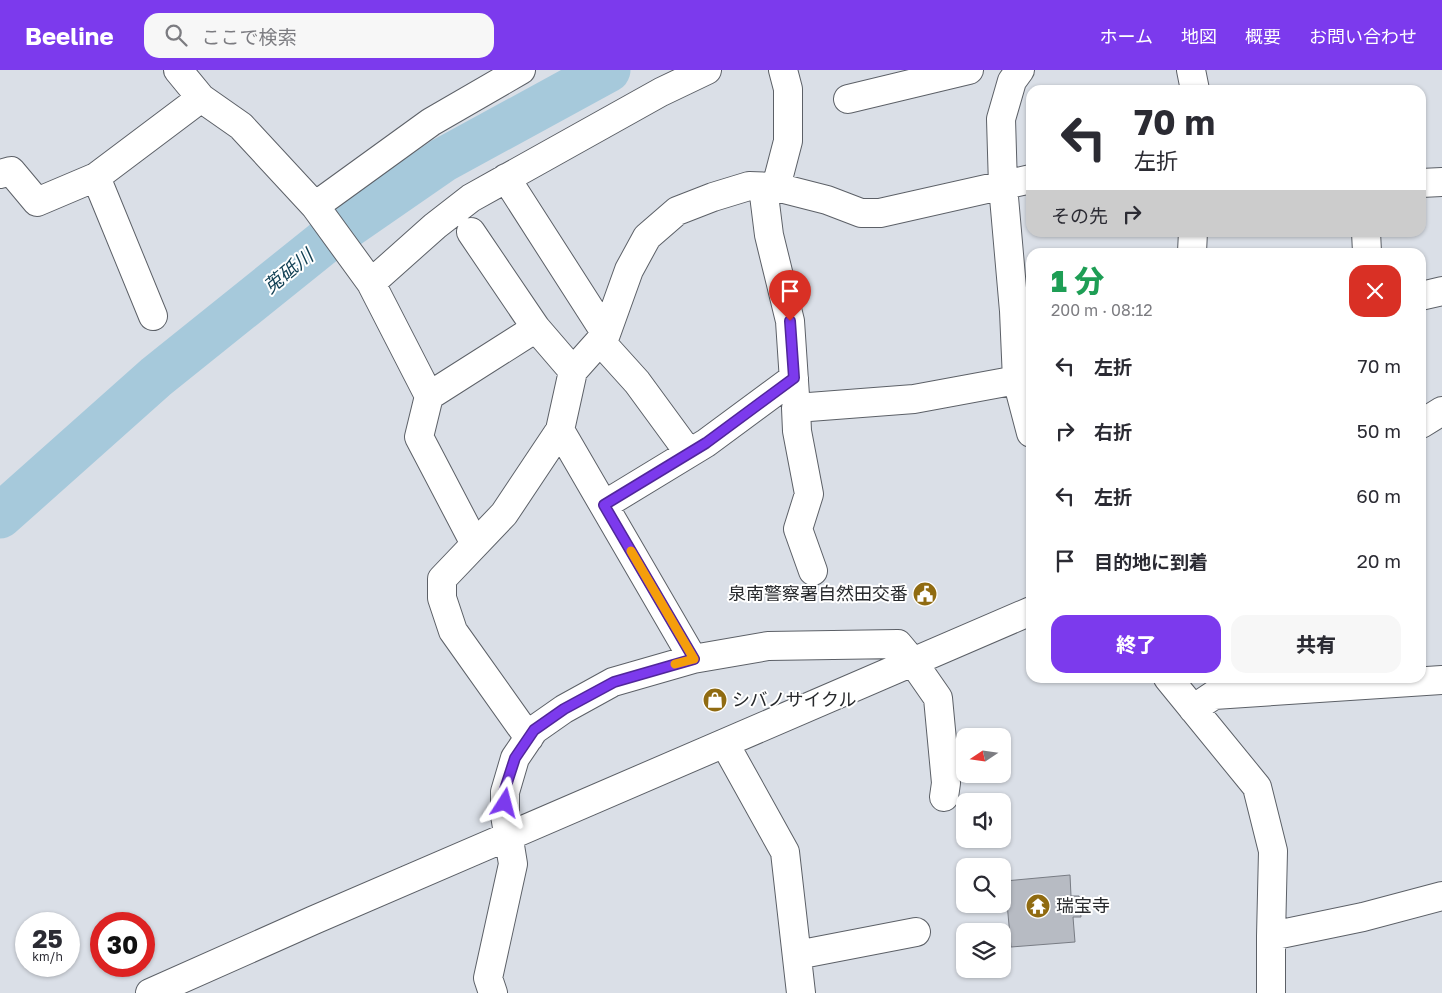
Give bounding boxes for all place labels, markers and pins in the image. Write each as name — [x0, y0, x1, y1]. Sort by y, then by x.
pin — [769, 270, 811, 321]
public building icon: 泉南警察署自然田交番 — [912, 581, 938, 607]
place label: 泉南警察署自然田交番 — [728, 582, 908, 604]
shop icon: シバノサイクル — [702, 687, 728, 713]
place label: シバノサイクル — [732, 688, 857, 710]
temple icon: 瑞宝寺 — [1025, 893, 1051, 919]
place label: 瑞宝寺 — [1056, 894, 1110, 916]

